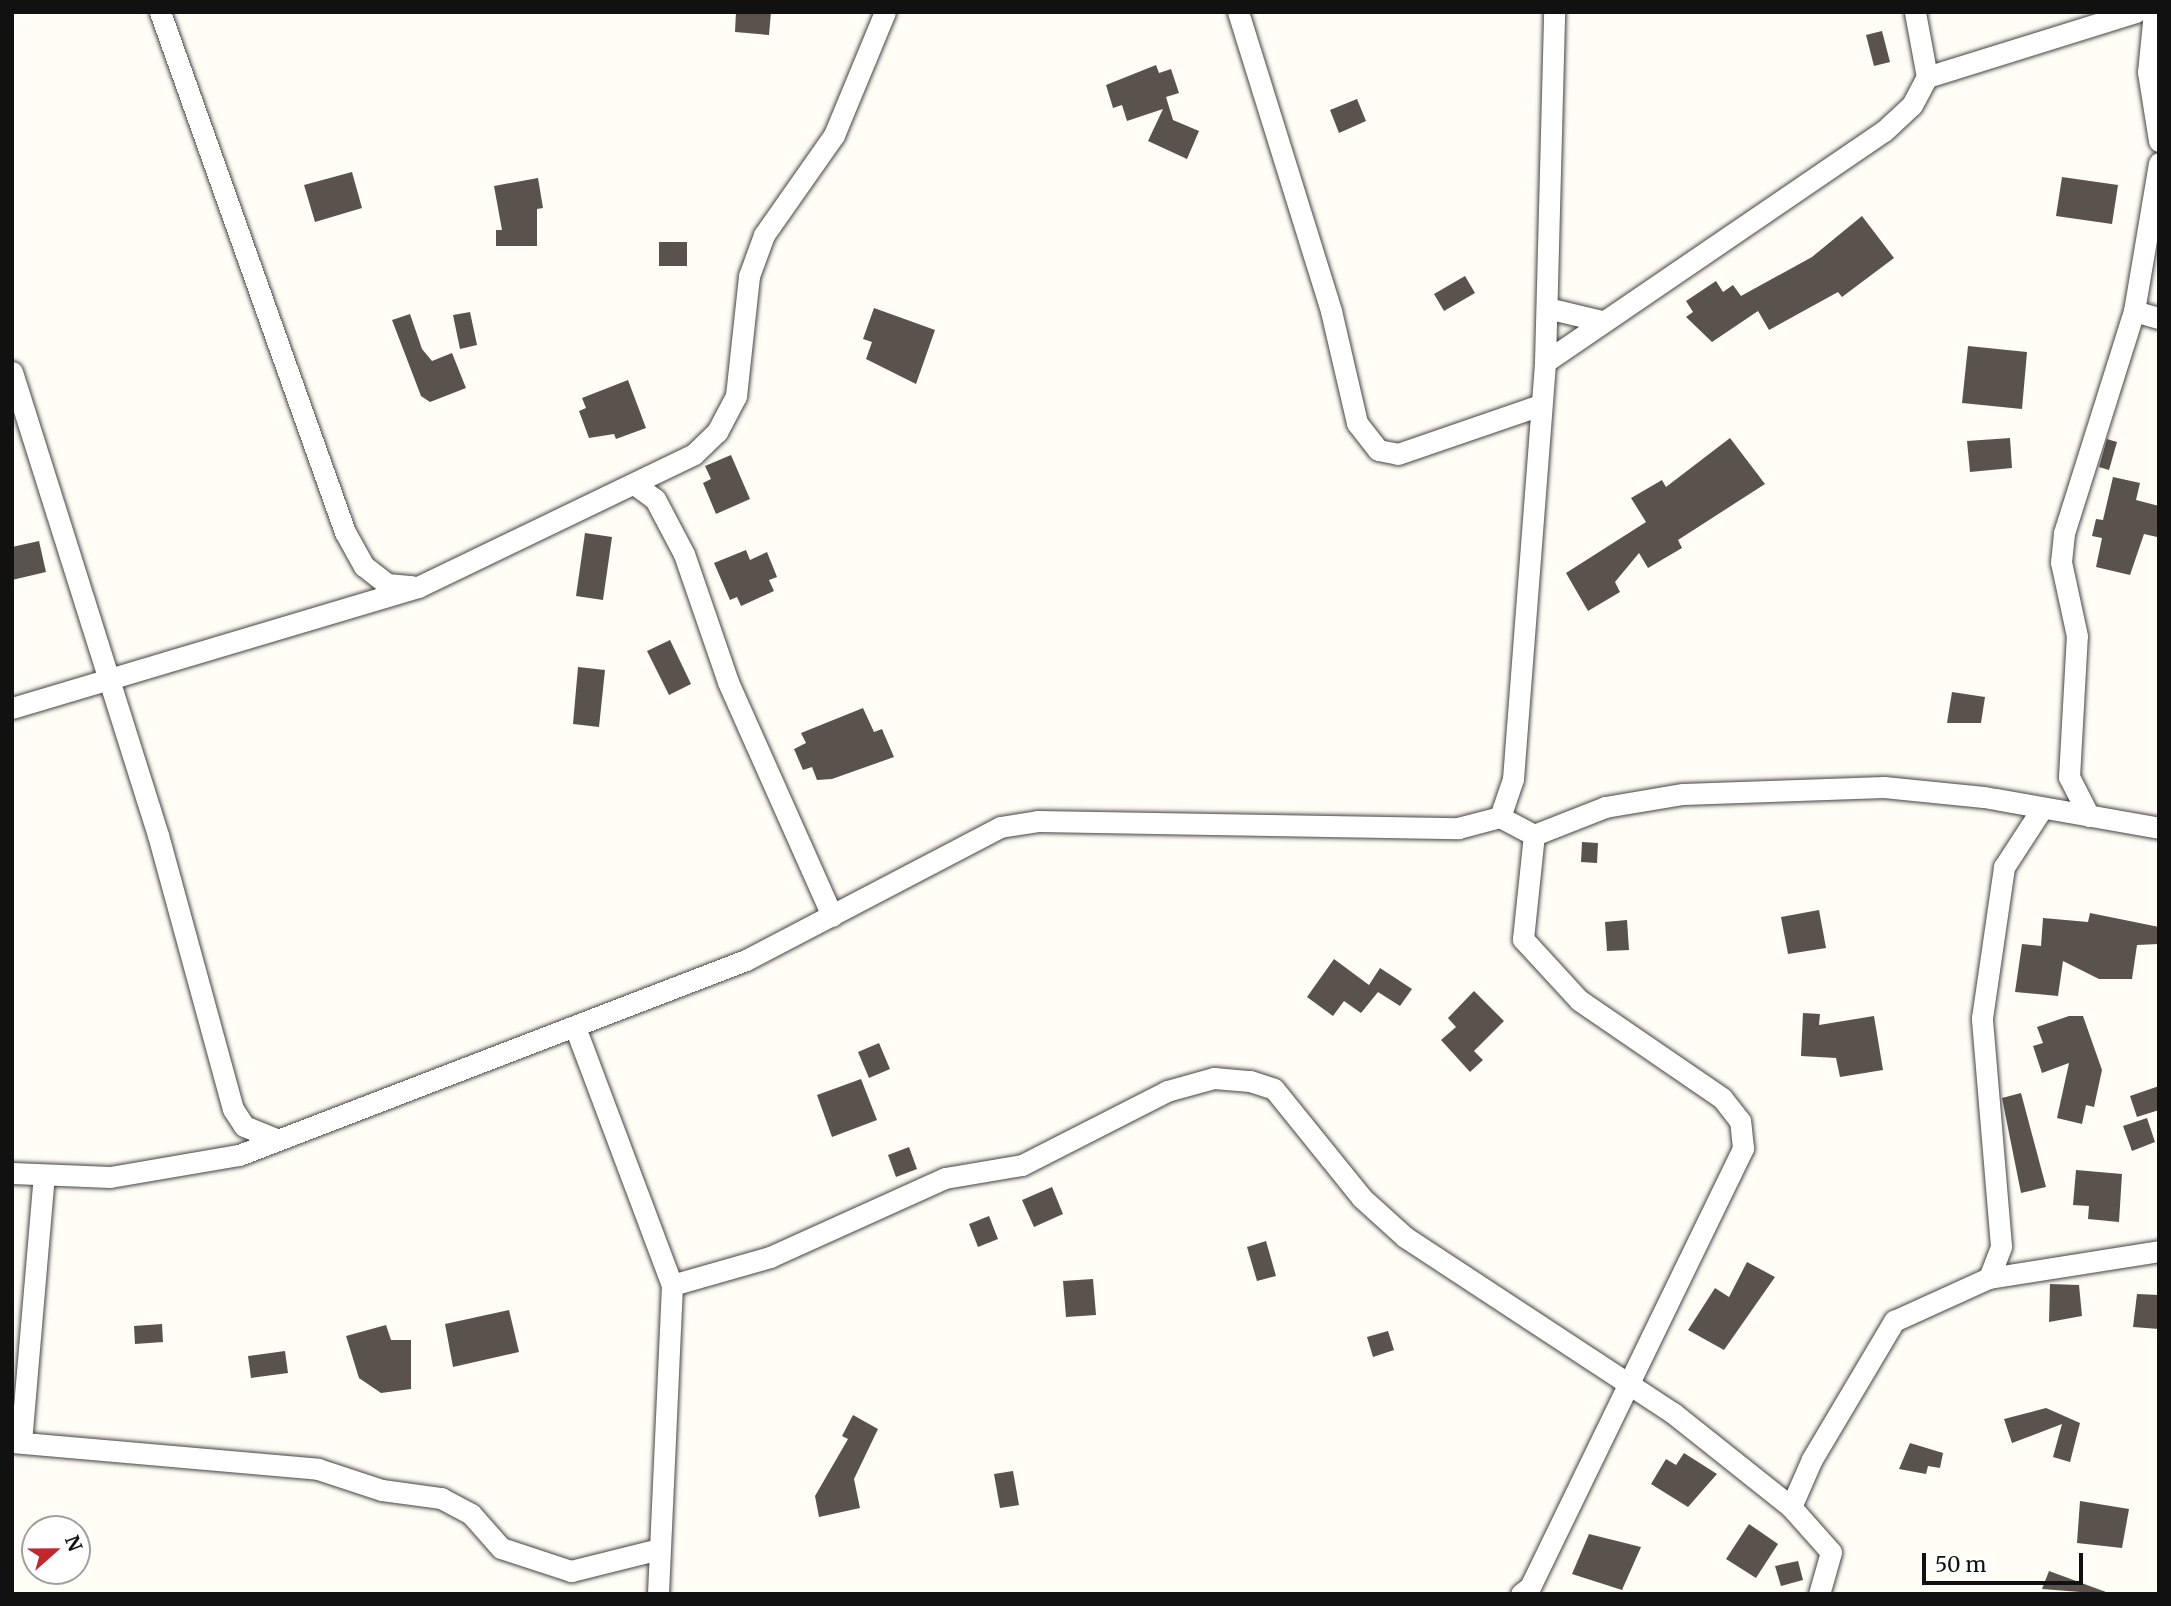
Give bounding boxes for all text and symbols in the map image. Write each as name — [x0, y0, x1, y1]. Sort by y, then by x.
north arrow — [21, 1515, 91, 1585]
text: N — [60, 1532, 88, 1554]
scale bar — [1926, 1540, 2087, 1584]
text: 50 m — [1935, 1551, 1986, 1578]

